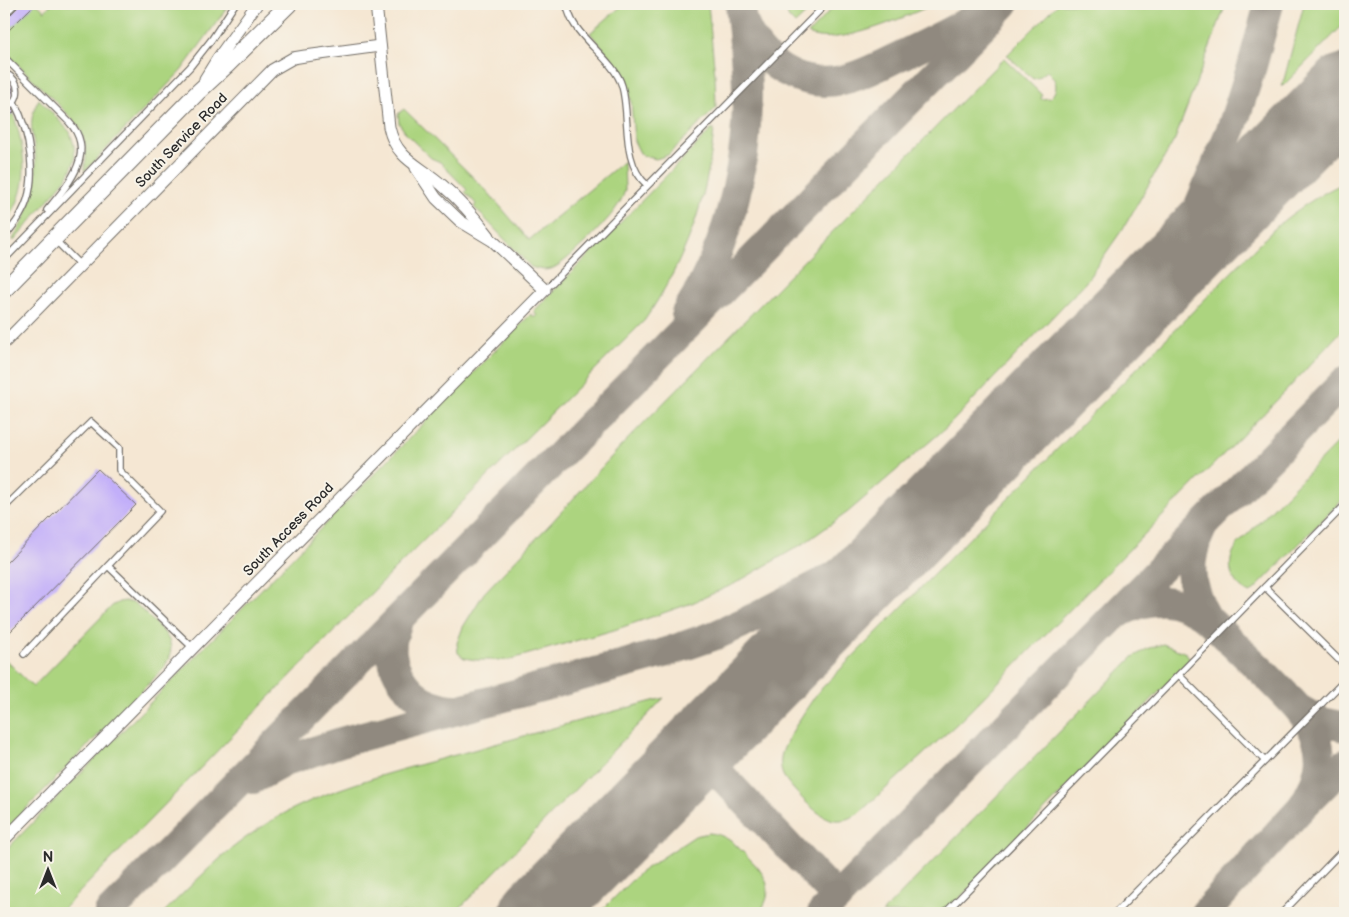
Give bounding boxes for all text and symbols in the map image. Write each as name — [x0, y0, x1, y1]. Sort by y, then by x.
street label: South Service Road — [132, 90, 231, 191]
street label: South Access Road — [240, 479, 337, 579]
north arrow — [22, 844, 72, 894]
text: N — [43, 849, 53, 866]

